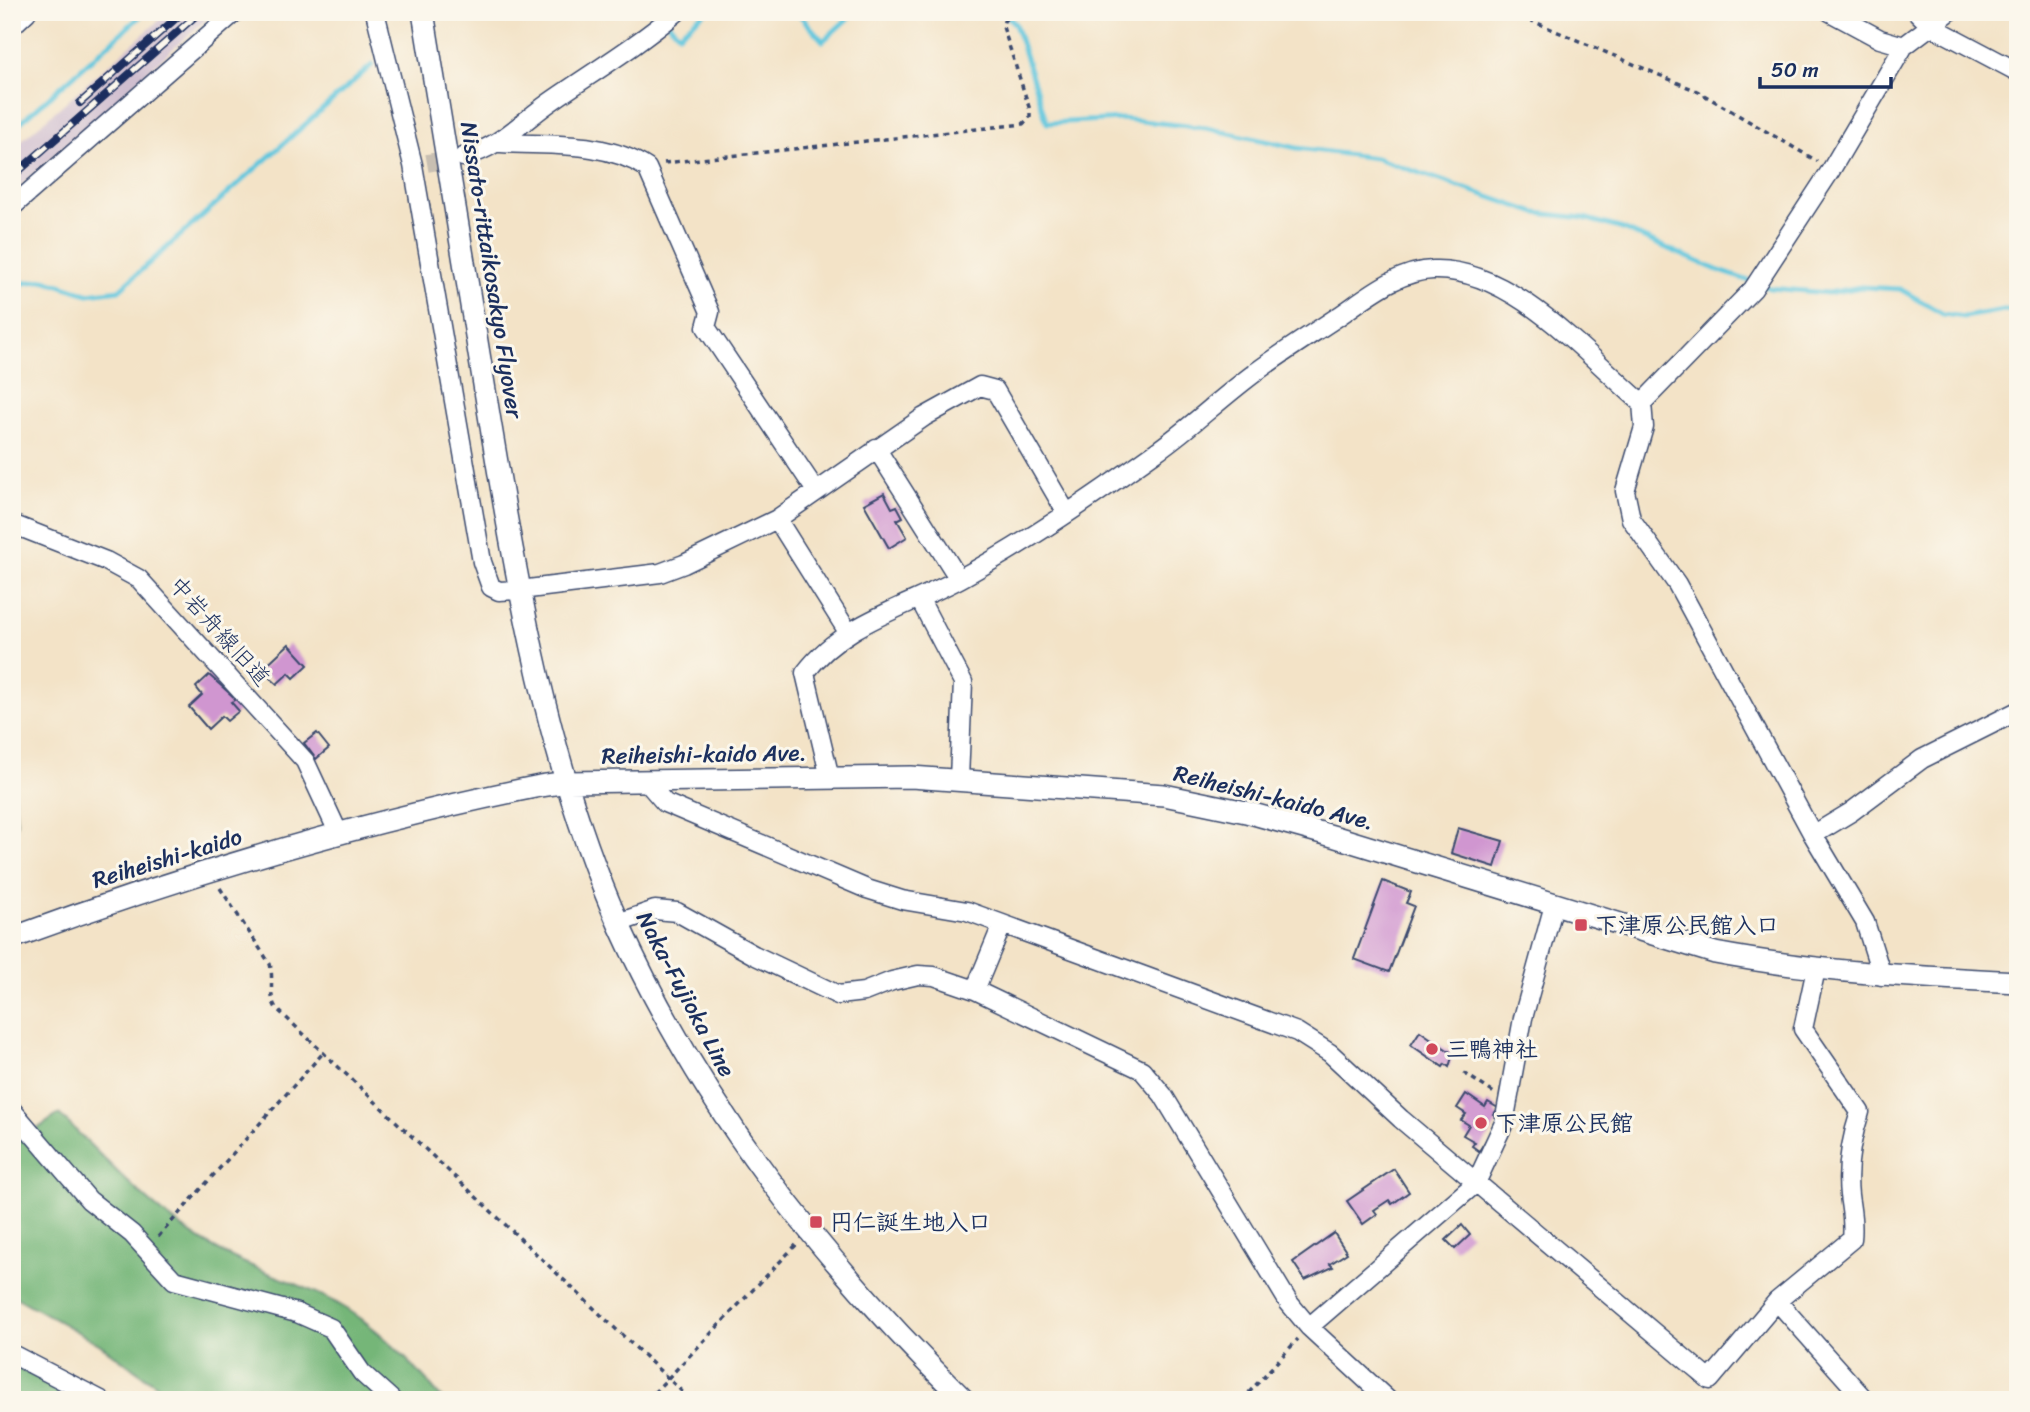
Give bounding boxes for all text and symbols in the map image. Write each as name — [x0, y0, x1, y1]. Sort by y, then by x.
scale bar — [1760, 46, 1892, 90]
text: 50 m — [1771, 51, 1819, 89]
street label: Nissato-rittaikosakyo Flyover — [448, 119, 535, 423]
street label: 中岩舟線旧道 — [158, 566, 281, 696]
street label: Reiheishi-kaido Ave. — [601, 732, 807, 777]
street label: Reiheishi-kaido Ave. — [1169, 753, 1378, 842]
street label: Reiheishi-kaido — [87, 816, 248, 901]
street label: Naka-Fujioka Line — [624, 904, 747, 1085]
place label: 下津原公民館入口 — [1595, 905, 1779, 946]
marker: 下津原公民館入口 — [1573, 917, 1589, 933]
place label: 三鴨神社 — [1446, 1029, 1538, 1070]
marker: 三鴨神社 — [1424, 1041, 1440, 1057]
place label: 下津原公民館 — [1495, 1103, 1633, 1144]
marker: 下津原公民館 — [1473, 1115, 1489, 1131]
place label: 円仁誕生地入口 — [830, 1202, 991, 1243]
marker: 円仁誕生地入口 — [808, 1214, 824, 1230]

